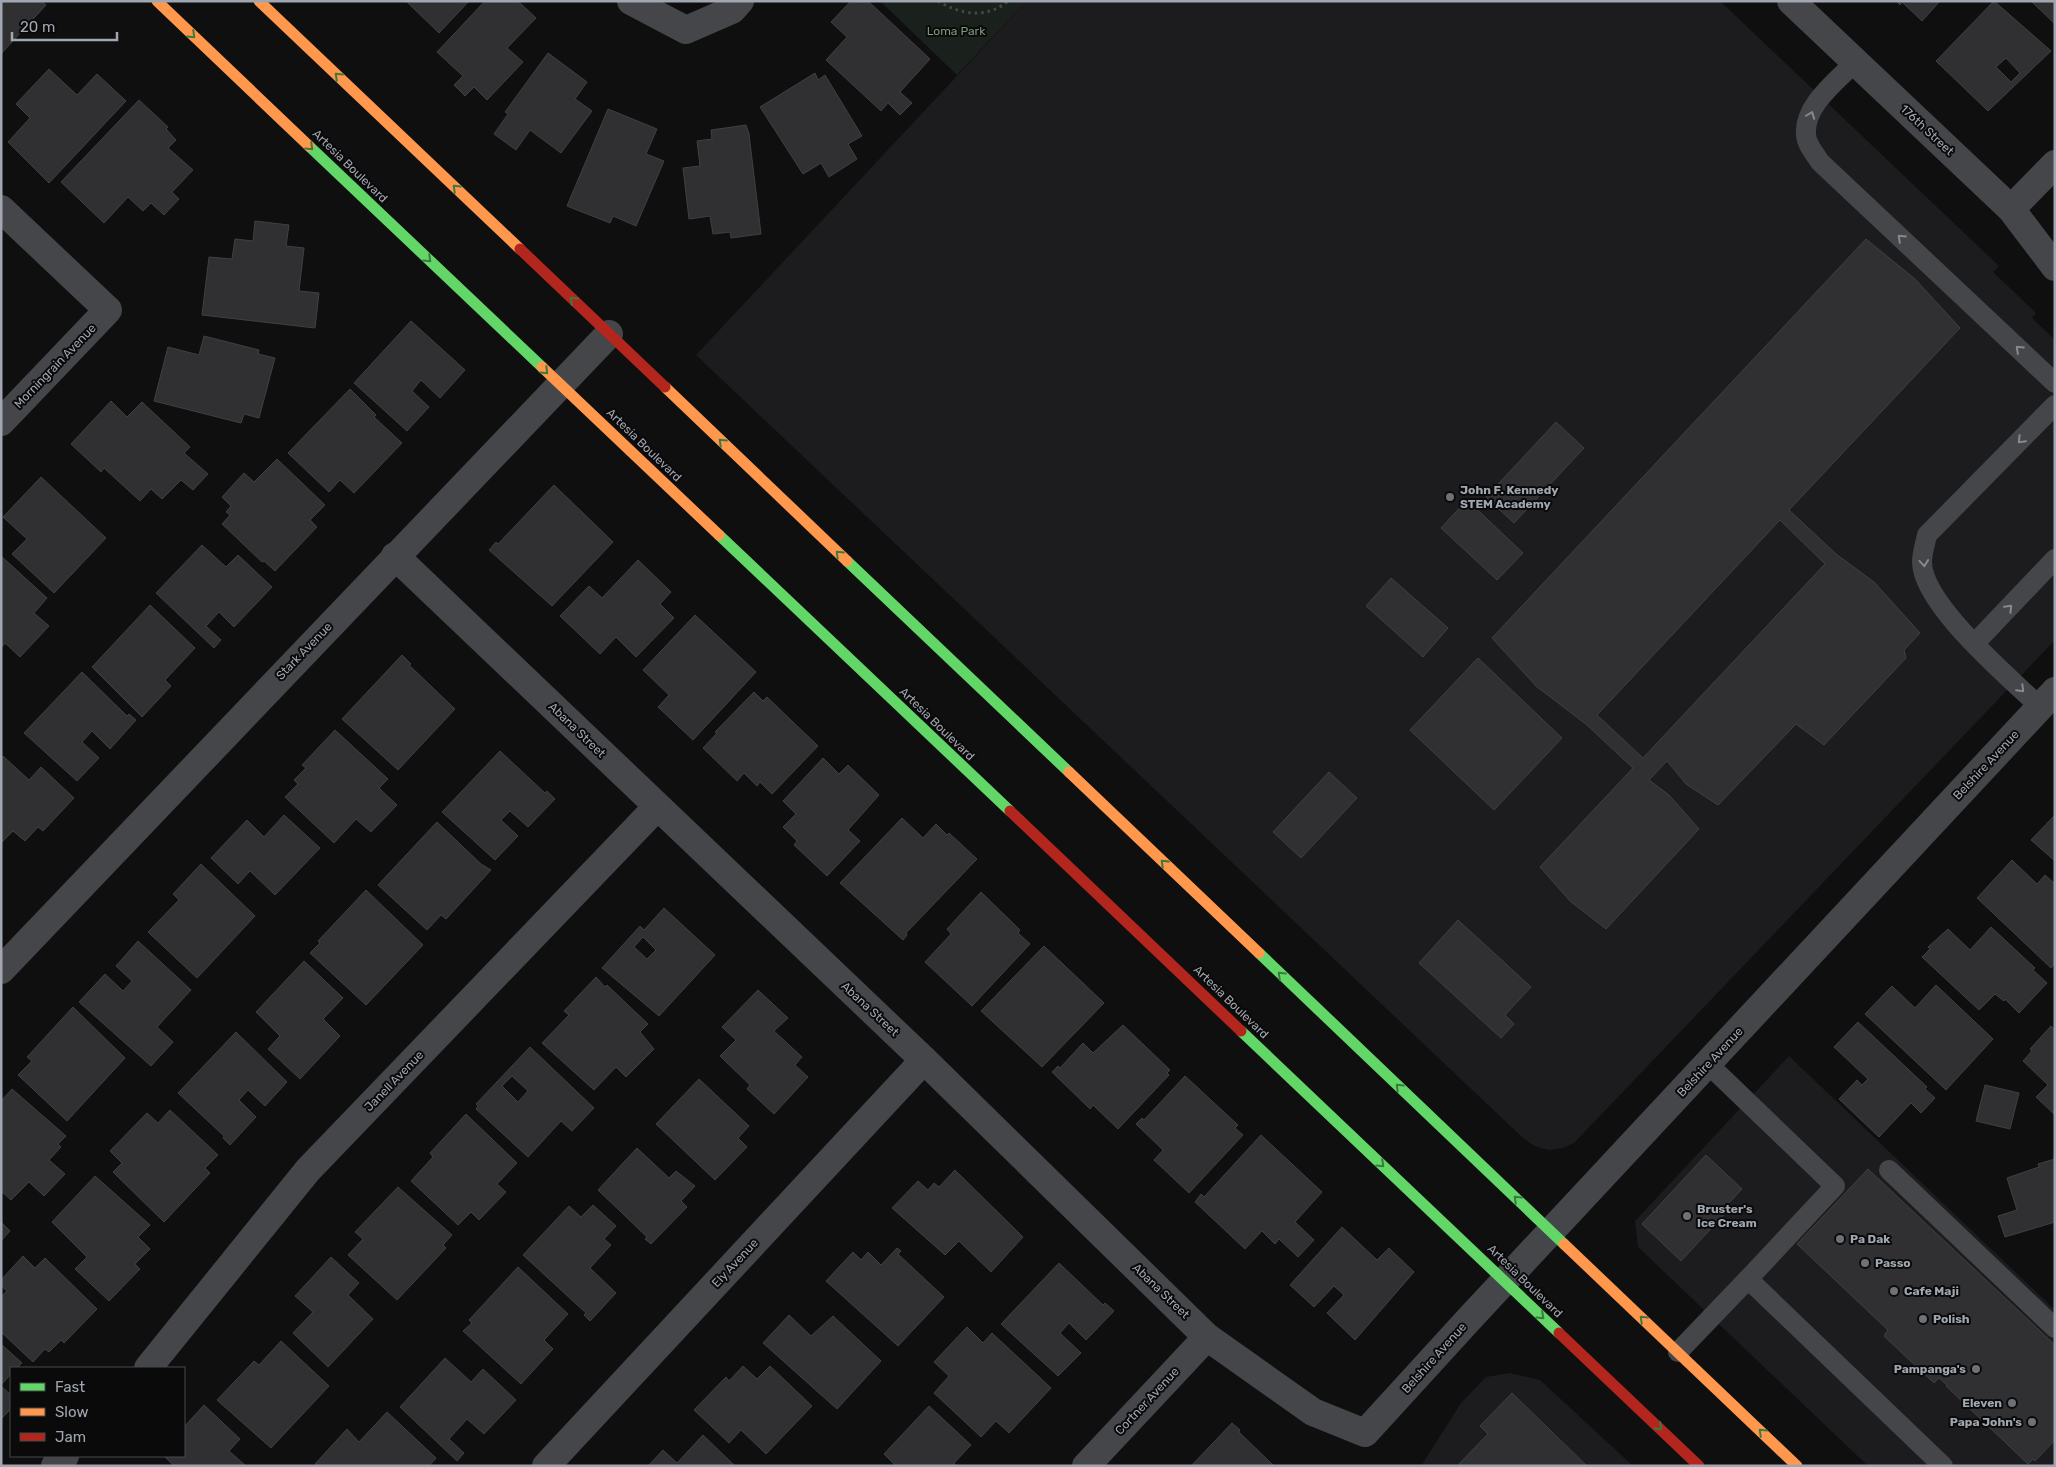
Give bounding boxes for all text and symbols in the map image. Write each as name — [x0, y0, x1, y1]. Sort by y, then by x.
scale bar — [12, 10, 118, 42]
text: 20 m — [20, 18, 55, 36]
park label: Loma Park — [927, 24, 986, 38]
one-way arrow — [186, 29, 195, 38]
one-way arrow — [334, 73, 343, 82]
street label: 176th Street — [1897, 102, 1957, 158]
one-way arrow — [1805, 111, 1815, 120]
street label: Artesia Boulevard — [310, 127, 390, 205]
one-way arrow — [304, 141, 313, 150]
one-way arrow — [452, 185, 461, 194]
one-way arrow — [1897, 235, 1906, 244]
one-way arrow — [422, 253, 431, 262]
one-way arrow — [570, 297, 579, 306]
street label: Morningrain Avenue — [11, 321, 99, 411]
one-way arrow — [2016, 346, 2025, 355]
one-way arrow — [540, 365, 549, 374]
street label: Artesia Boulevard — [604, 406, 684, 484]
one-way arrow — [2017, 434, 2026, 443]
one-way arrow — [718, 439, 727, 448]
place label: John F. Kennedy STEM Academy — [1460, 483, 1558, 511]
marker: John F. Kennedy STEM Academy — [1444, 491, 1456, 503]
one-way arrow — [836, 551, 845, 560]
one-way arrow — [1918, 560, 1929, 568]
one-way arrow — [2003, 604, 2012, 613]
street label: Stark Avenue — [273, 619, 335, 683]
one-way arrow — [2015, 683, 2024, 692]
street label: Artesia Boulevard — [897, 685, 977, 763]
street label: Abana Street — [546, 699, 608, 761]
street label: Belshire Avenue — [1950, 727, 2022, 803]
one-way arrow — [1160, 860, 1169, 869]
street label: Artesia Boulevard — [1191, 963, 1271, 1041]
one-way arrow — [1278, 972, 1287, 981]
street label: Abana Street — [838, 979, 902, 1039]
street label: Belshire Avenue — [1674, 1024, 1746, 1100]
street label: Janell Avenue — [362, 1048, 427, 1114]
one-way arrow — [1396, 1084, 1405, 1093]
one-way arrow — [1375, 1158, 1384, 1167]
one-way arrow — [1514, 1196, 1523, 1205]
place label: Bruster's Ice Cream — [1697, 1202, 1757, 1230]
marker: Bruster's Ice Cream — [1681, 1210, 1693, 1222]
place label: Pa Dak — [1850, 1232, 1890, 1246]
marker: Pa Dak — [1834, 1233, 1846, 1245]
street label: Ely Avenue — [709, 1236, 761, 1290]
street label: Artesia Boulevard — [1485, 1242, 1565, 1320]
place label: Passo — [1875, 1256, 1911, 1270]
marker: Passo — [1859, 1257, 1871, 1269]
street label: Abana Street — [1130, 1260, 1192, 1322]
place label: Cafe Maji — [1904, 1284, 1959, 1298]
marker: Cafe Maji — [1888, 1285, 1900, 1297]
one-way arrow — [1535, 1310, 1544, 1319]
place label: Polish — [1933, 1312, 1970, 1326]
marker: Polish — [1917, 1313, 1929, 1325]
one-way arrow — [1640, 1316, 1649, 1325]
street label: Belshire Avenue — [1399, 1320, 1469, 1396]
place label: Pampanga's — [1894, 1362, 1966, 1376]
marker: Pampanga's — [1970, 1363, 1982, 1375]
street label: Cortner Avenue — [1112, 1364, 1182, 1438]
legend — [10, 1367, 185, 1457]
text: Fast — [55, 1378, 85, 1396]
place label: Eleven — [1962, 1396, 2002, 1410]
marker: Eleven — [2006, 1397, 2018, 1409]
text: Slow — [55, 1403, 88, 1421]
place label: Papa John's — [1950, 1415, 2022, 1429]
marker: Papa John's — [2026, 1416, 2038, 1428]
one-way arrow — [1653, 1421, 1662, 1430]
text: Jam — [55, 1428, 86, 1446]
one-way arrow — [1758, 1429, 1767, 1438]

